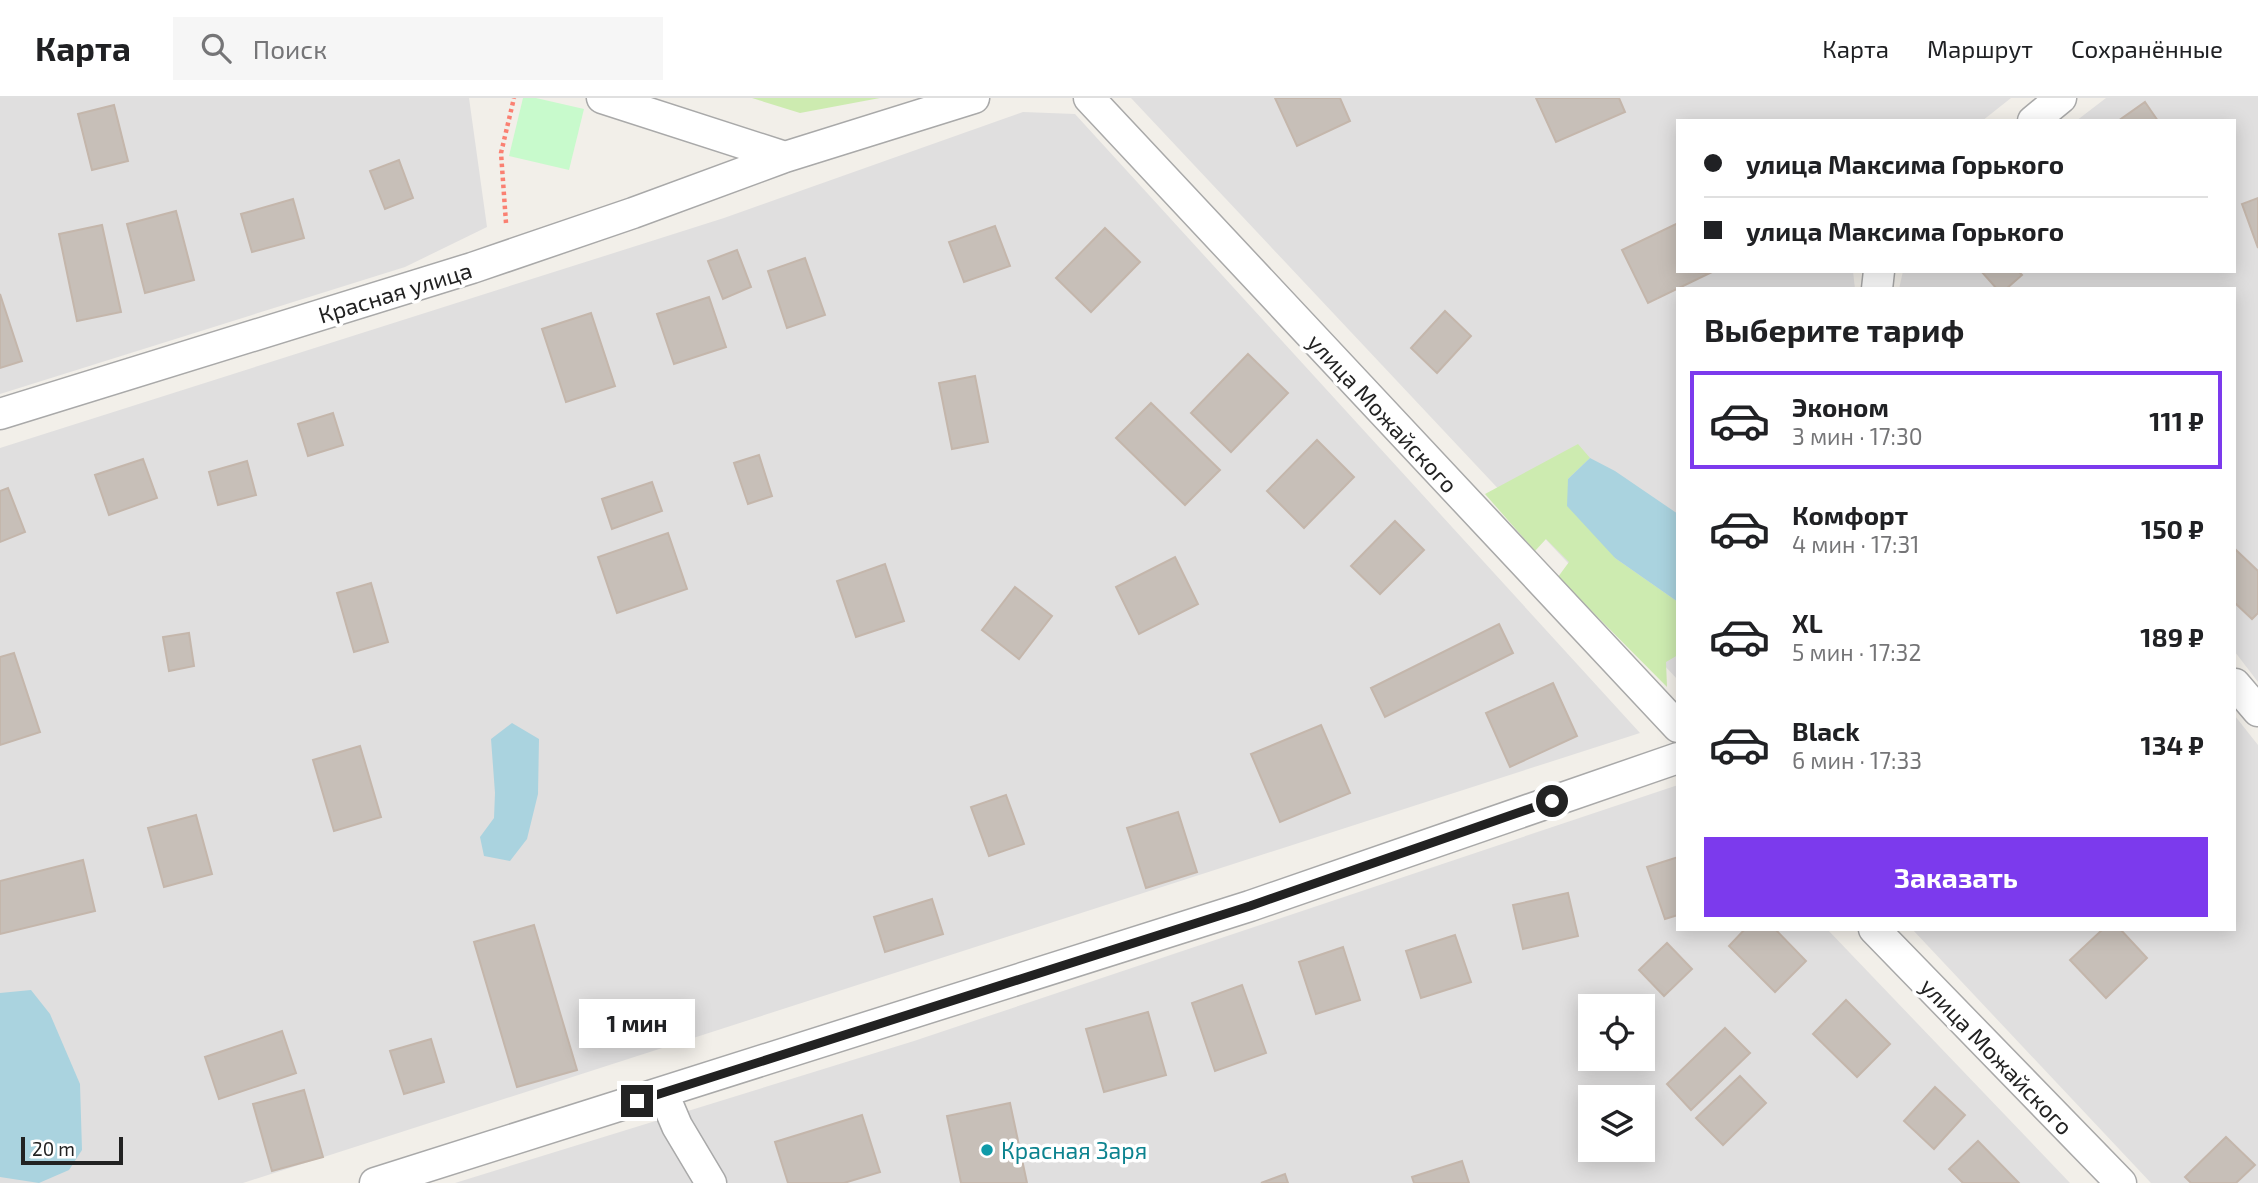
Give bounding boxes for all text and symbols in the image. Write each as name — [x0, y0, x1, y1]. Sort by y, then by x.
search box — [173, 17, 663, 80]
text: Карта — [35, 28, 131, 68]
icon: search — [197, 29, 235, 67]
text: Поиск — [253, 33, 327, 64]
text: Карта — [1822, 34, 1889, 63]
text: Маршрут — [1927, 34, 2033, 63]
text: Сохранённые — [2071, 34, 2223, 63]
text: улица Максима Горького — [1746, 148, 2064, 179]
text: улица Максима Горького — [1746, 215, 2064, 246]
street label: Красная улица — [315, 255, 475, 330]
text: Выберите тариф — [1704, 310, 1964, 348]
street label: улица Можайского — [1301, 328, 1464, 499]
icon: car — [1708, 389, 1771, 452]
text: Эконом — [1792, 391, 1889, 422]
text: 111 ₽ — [2149, 405, 2204, 436]
text: 3 мин · 17:30 — [1792, 422, 1923, 450]
icon: car — [1708, 497, 1771, 560]
text: Комфорт — [1792, 499, 1908, 530]
text: 150 ₽ — [2141, 513, 2204, 544]
text: 4 мин · 17:31 — [1792, 530, 1919, 558]
icon: car — [1708, 605, 1771, 668]
text: XL — [1792, 607, 1823, 638]
text: 189 ₽ — [2140, 621, 2204, 652]
text: 5 мин · 17:32 — [1792, 638, 1921, 666]
icon: car — [1708, 713, 1771, 776]
text: Black — [1792, 715, 1860, 746]
text: 134 ₽ — [2140, 729, 2204, 760]
text: 6 мин · 17:33 — [1792, 746, 1922, 774]
route start — [1536, 785, 1568, 817]
button: Заказать — [1704, 837, 2208, 917]
street label: улица Можайского — [1914, 972, 2079, 1141]
map controls — [1578, 994, 1655, 1162]
button: locate — [1578, 994, 1655, 1071]
callout: 1 мин — [579, 1000, 695, 1048]
text: 1 мин — [607, 1009, 667, 1037]
route end — [621, 1085, 653, 1117]
button: layers — [1578, 1085, 1655, 1162]
scale bar — [21, 1134, 122, 1166]
place label: Красная Заря — [1001, 1136, 1147, 1164]
text: 20 m — [32, 1137, 75, 1160]
marker: Красная Заря — [979, 1142, 995, 1158]

